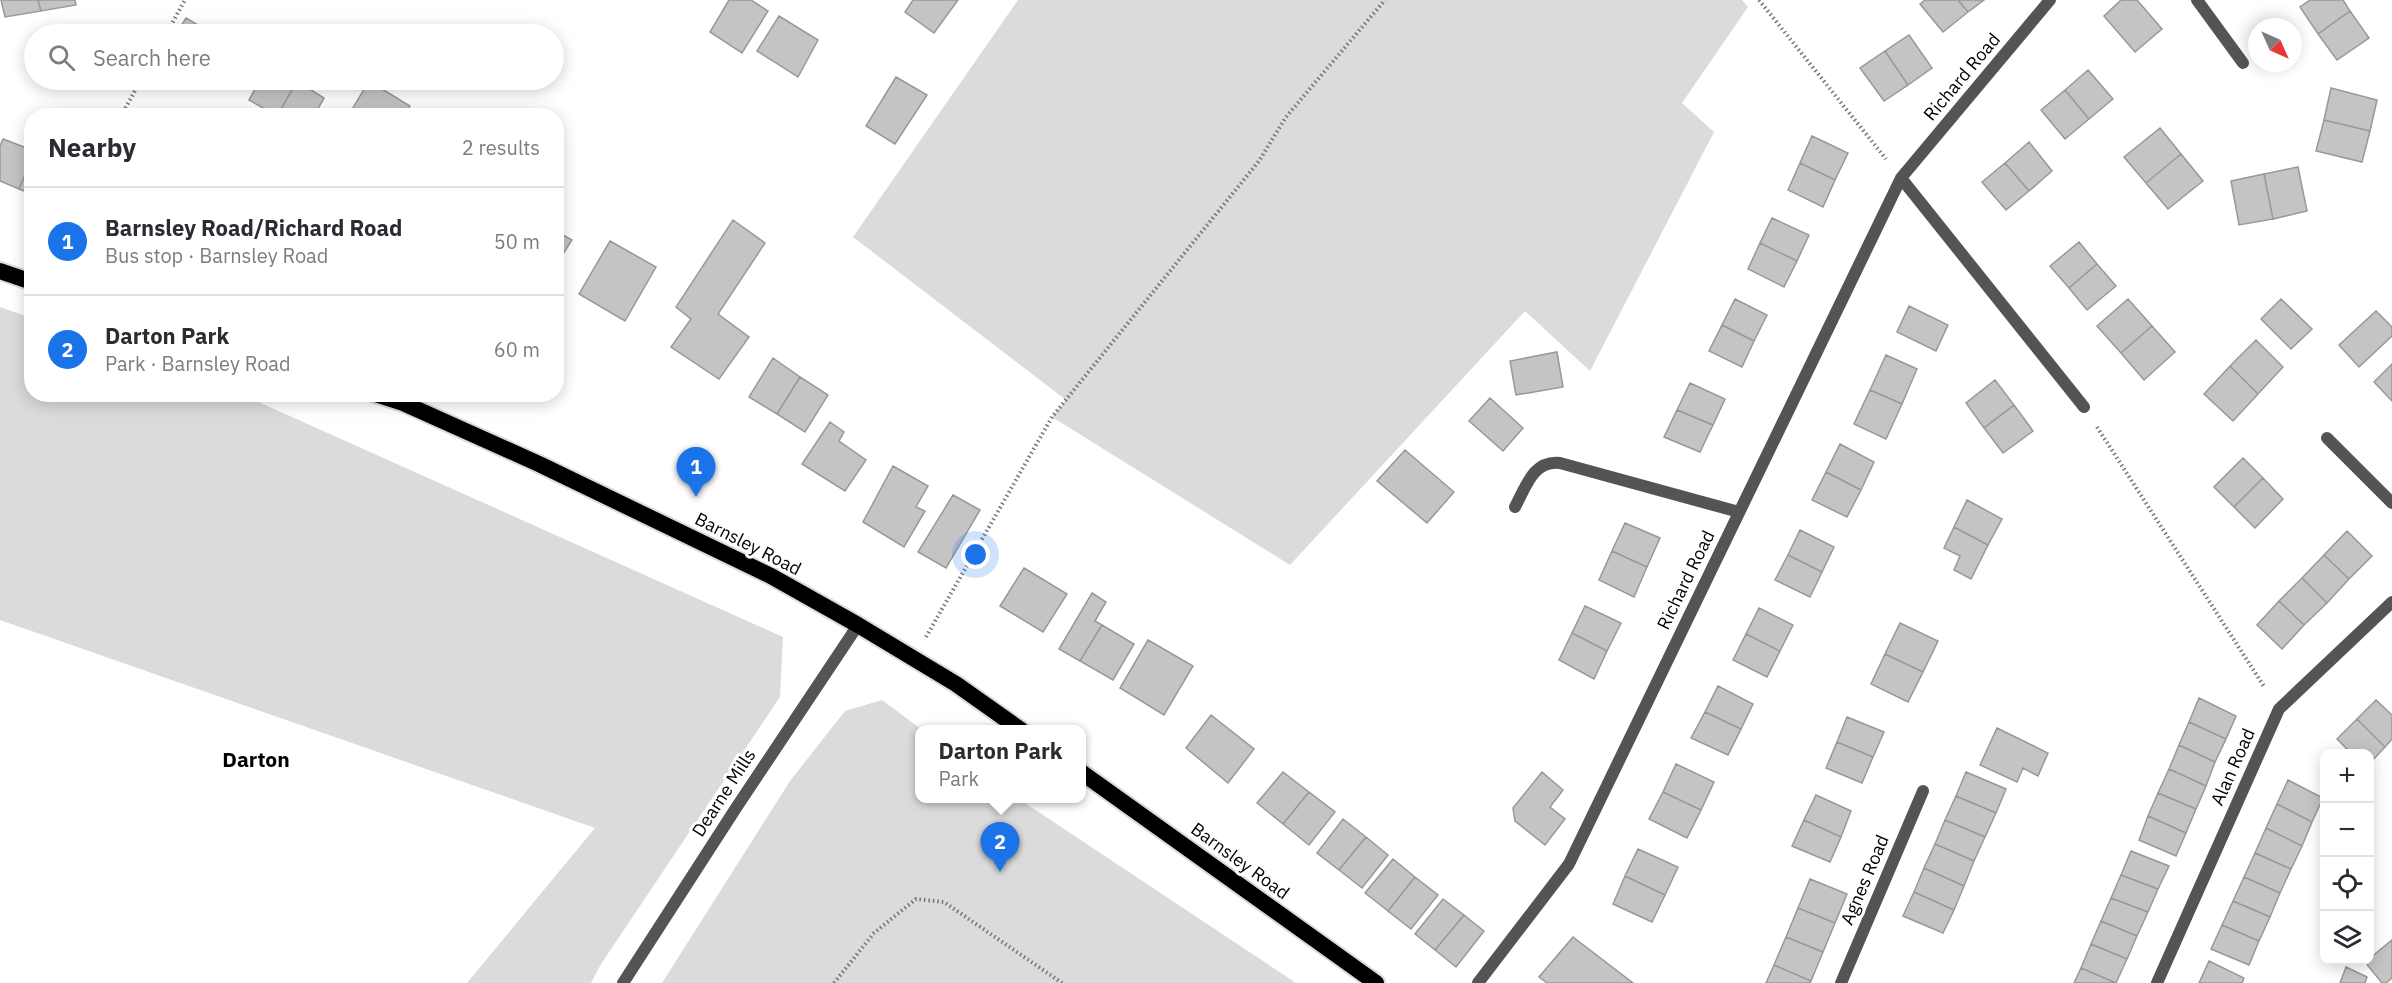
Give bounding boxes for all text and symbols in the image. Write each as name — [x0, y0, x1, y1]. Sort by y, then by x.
north arrow — [2248, 18, 2302, 72]
search box — [24, 24, 564, 90]
street label: Richard Road — [1918, 28, 2005, 125]
icon: search — [45, 41, 78, 74]
text: Search here — [93, 43, 211, 72]
text: Nearby — [48, 130, 136, 164]
text: 2 results — [462, 134, 540, 161]
text: Barnsley Road/Richard Road — [105, 213, 402, 242]
text: 1 — [62, 228, 74, 255]
text: 50 m — [494, 228, 540, 255]
text: Bus stop · Barnsley Road — [105, 242, 328, 269]
text: Darton Park — [105, 321, 229, 350]
text: 2 — [62, 336, 74, 363]
text: 60 m — [494, 336, 540, 363]
text: Park · Barnsley Road — [105, 350, 291, 377]
pin: 1 — [676, 448, 716, 497]
street label: Barnsley Road — [691, 507, 805, 580]
street label: Richard Road — [1652, 526, 1719, 633]
your location — [961, 540, 990, 569]
popup — [915, 725, 1086, 803]
street label: Alan Road — [2205, 725, 2260, 809]
text: Darton Park — [938, 736, 1063, 765]
street label: Dearne Mills — [687, 744, 760, 841]
district label: Darton — [222, 745, 290, 773]
map controls — [2320, 749, 2374, 965]
button: + — [2320, 749, 2374, 803]
text: Park — [938, 765, 979, 792]
button: − — [2320, 803, 2374, 857]
street label: Barnsley Road — [1187, 817, 1294, 904]
pin: 2 — [980, 822, 1020, 872]
street label: Agnes Road — [1835, 831, 1894, 928]
button: locate — [2320, 857, 2374, 911]
button: layers — [2320, 911, 2374, 965]

